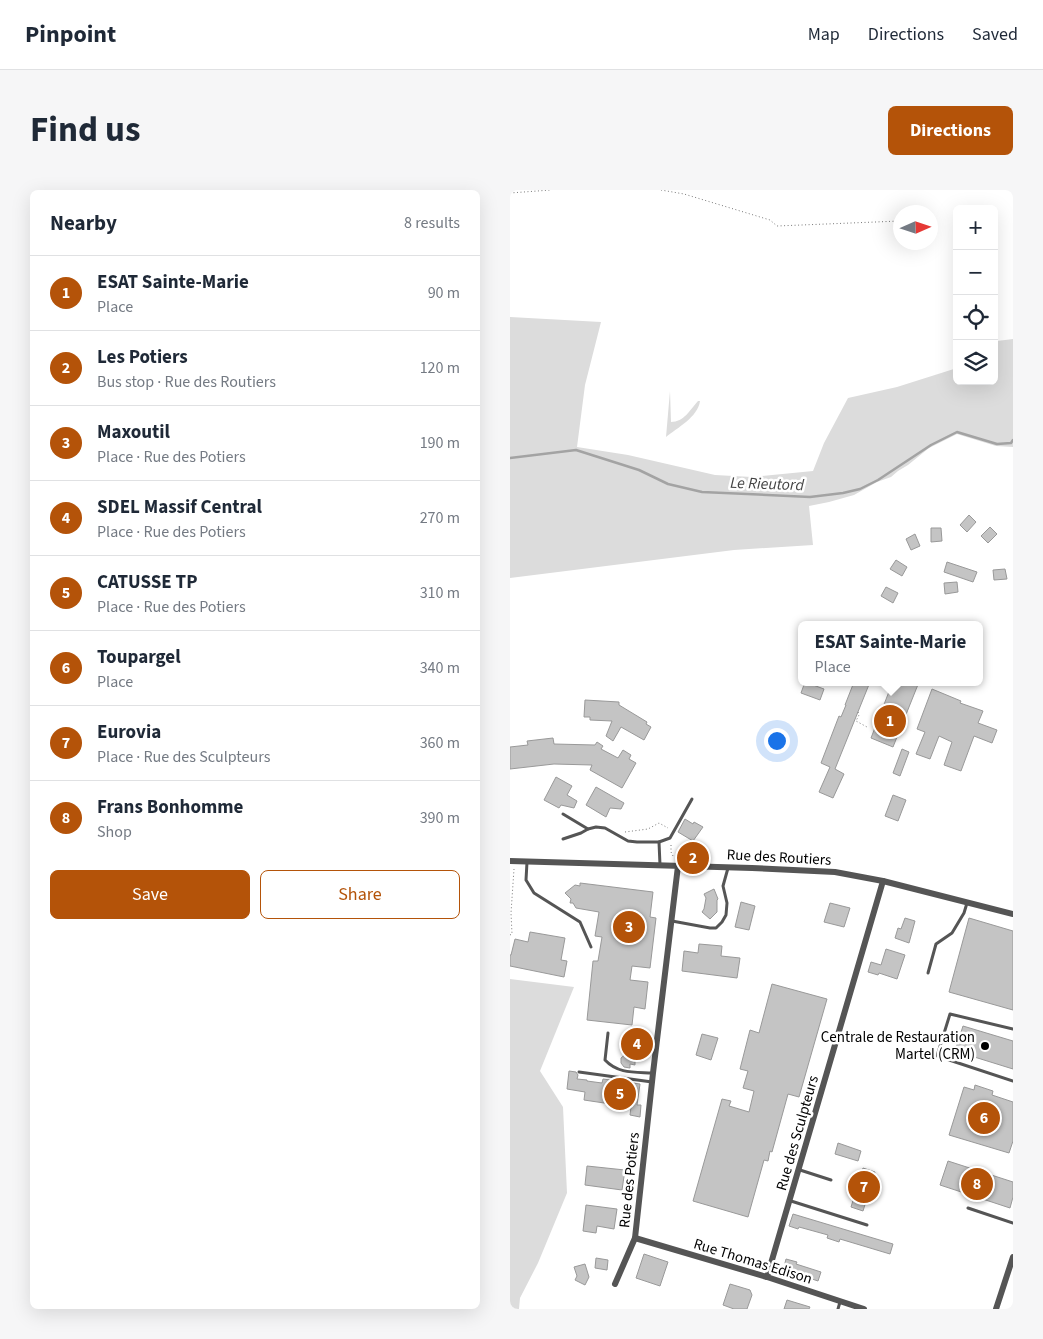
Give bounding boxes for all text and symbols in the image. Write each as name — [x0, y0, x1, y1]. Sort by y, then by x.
text: Pinpoint — [25, 17, 116, 52]
text: Map — [808, 22, 840, 47]
text: Directions — [868, 22, 944, 47]
text: Saved — [972, 22, 1018, 47]
text: Find us — [30, 105, 140, 155]
button: Directions — [888, 106, 1013, 155]
north arrow — [893, 205, 938, 250]
map controls — [953, 205, 998, 385]
button: + — [953, 205, 998, 250]
text: Nearby — [50, 208, 117, 238]
text: 8 results — [404, 212, 460, 234]
button: − — [953, 250, 998, 295]
text: ESAT Sainte-Marie — [97, 269, 249, 296]
text: 1 — [62, 282, 70, 304]
text: 90 m — [428, 282, 460, 304]
button: locate — [953, 295, 998, 340]
text: Place — [97, 296, 133, 318]
button: layers — [953, 340, 998, 385]
text: Les Potiers — [97, 344, 188, 371]
text: 2 — [62, 357, 70, 379]
text: 120 m — [420, 357, 460, 379]
text: Bus stop · Rue des Routiers — [97, 371, 276, 393]
text: Maxoutil — [97, 419, 170, 446]
text: 3 — [62, 432, 70, 454]
text: 190 m — [420, 432, 460, 454]
text: Place · Rue des Potiers — [97, 446, 246, 468]
water label: Le Rieutord — [730, 472, 805, 496]
text: SDEL Massif Central — [97, 494, 262, 521]
text: 4 — [62, 507, 70, 529]
text: 270 m — [420, 507, 460, 529]
text: Place · Rue des Potiers — [97, 521, 246, 543]
text: CATUSSE TP — [97, 569, 197, 596]
text: 5 — [62, 582, 70, 604]
text: 310 m — [420, 582, 460, 604]
text: Place · Rue des Potiers — [97, 596, 246, 618]
popup — [798, 621, 983, 686]
text: ESAT Sainte-Marie — [815, 629, 966, 656]
text: Toupargel — [97, 644, 181, 671]
text: Place — [815, 656, 851, 678]
text: 6 — [62, 657, 70, 679]
text: 340 m — [420, 657, 460, 679]
text: Place — [97, 671, 133, 693]
pin: 1 — [874, 702, 906, 740]
text: Eurovia — [97, 719, 161, 746]
your location — [764, 728, 790, 754]
text: 7 — [62, 732, 70, 754]
text: 360 m — [420, 732, 460, 754]
text: Place · Rue des Sculpteurs — [97, 746, 270, 768]
text: Frans Bonhomme — [97, 794, 243, 821]
text: 8 — [62, 807, 70, 829]
text: 390 m — [420, 807, 460, 829]
text: Shop — [97, 821, 132, 843]
pin: 2 — [677, 839, 709, 877]
street label: Rue des Routiers — [726, 844, 832, 871]
button: Save — [50, 870, 250, 919]
button: Share — [260, 870, 460, 919]
pin: 3 — [613, 908, 645, 946]
pin: 4 — [621, 1025, 653, 1063]
place label: Centrale de Restauration Martel (CRM) — [821, 1027, 975, 1065]
marker: Centrale de Restauration Martel (CRM) — [979, 1040, 991, 1052]
street label: Rue des Sculpteurs — [771, 1073, 824, 1193]
pin: 5 — [604, 1075, 636, 1113]
pin: 6 — [968, 1099, 1000, 1137]
street label: Rue des Potiers — [614, 1131, 645, 1229]
pin: 8 — [961, 1165, 993, 1203]
pin: 7 — [848, 1168, 880, 1206]
street label: Rue Thomas Edison — [691, 1233, 815, 1290]

